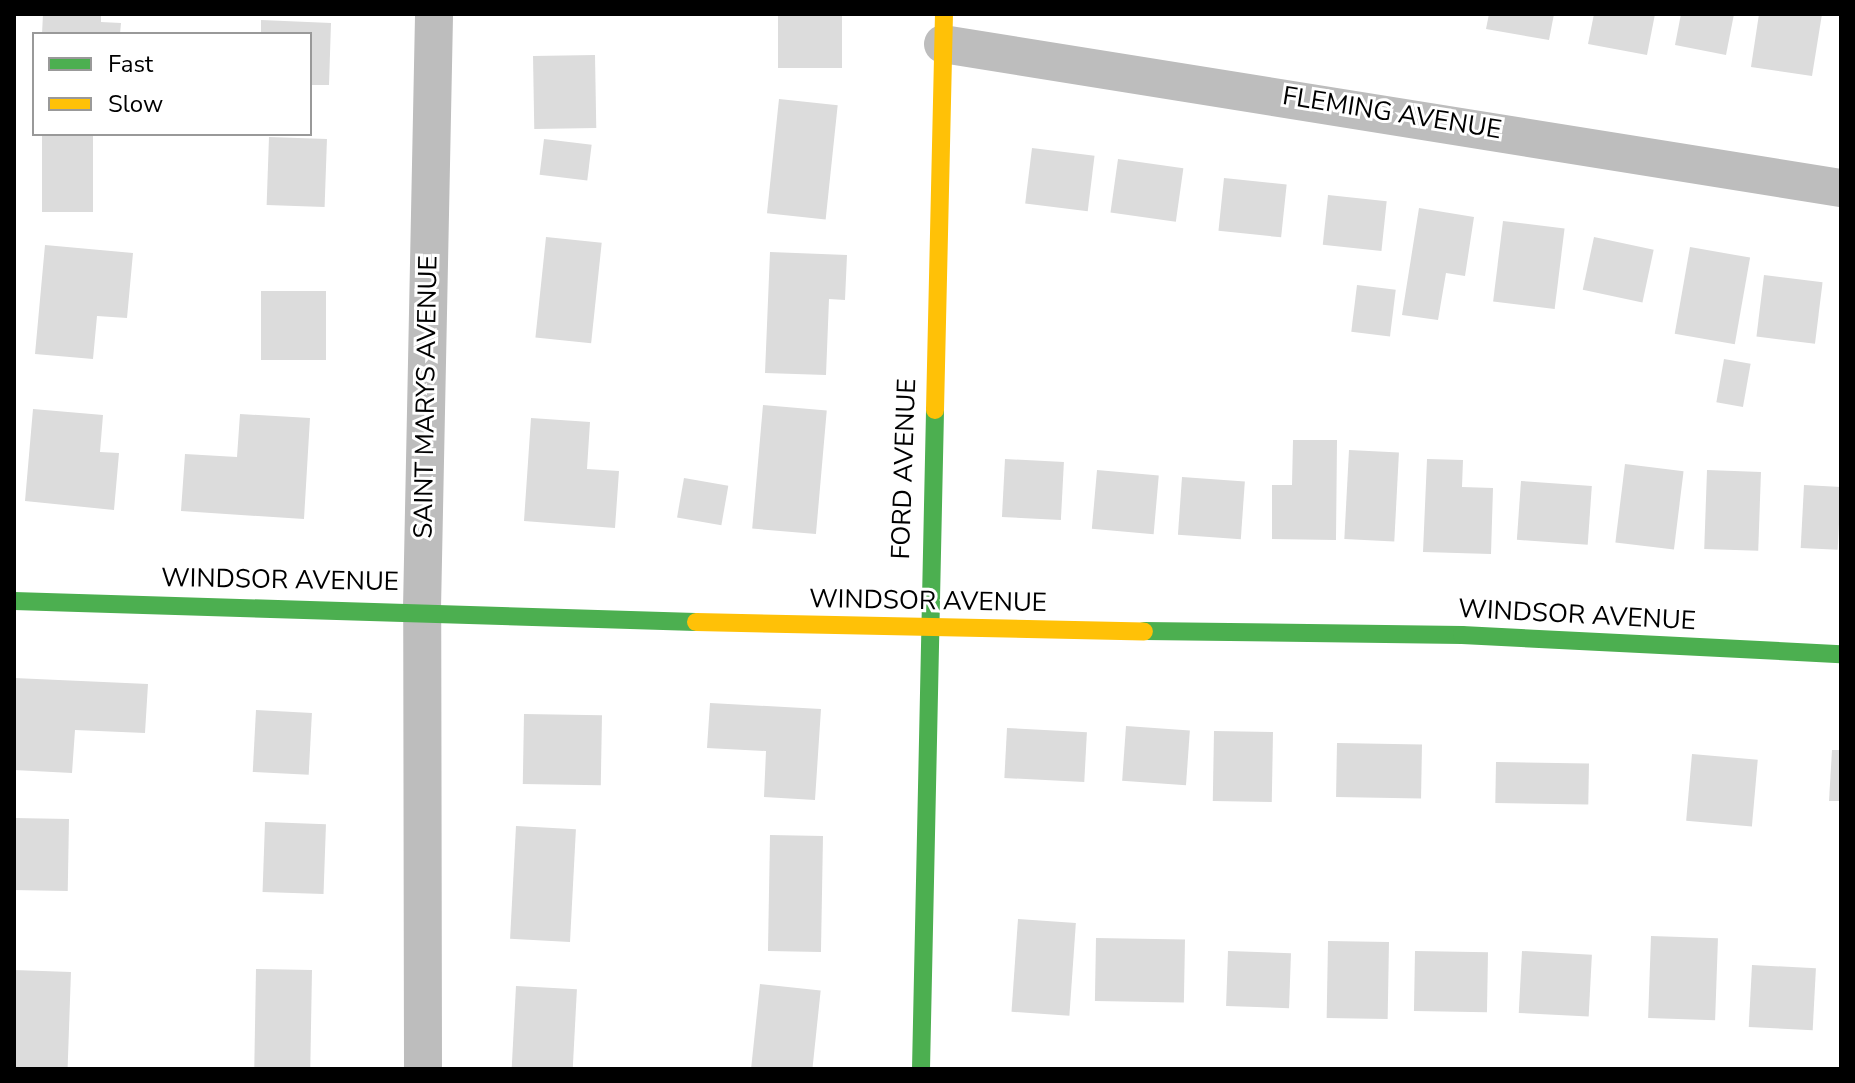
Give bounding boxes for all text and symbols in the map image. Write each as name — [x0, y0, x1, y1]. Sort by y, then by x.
legend — [32, 32, 312, 136]
text: Fast — [108, 48, 153, 80]
street label: FLEMING AVENUE — [1280, 80, 1504, 146]
text: Slow — [108, 88, 163, 120]
street label: SAINT MARYS AVENUE — [408, 255, 444, 539]
street label: FORD AVENUE — [885, 378, 923, 560]
street label: WINDSOR AVENUE — [161, 562, 399, 598]
street label: WINDSOR AVENUE — [809, 583, 1047, 619]
street label: WINDSOR AVENUE — [1457, 593, 1697, 637]

